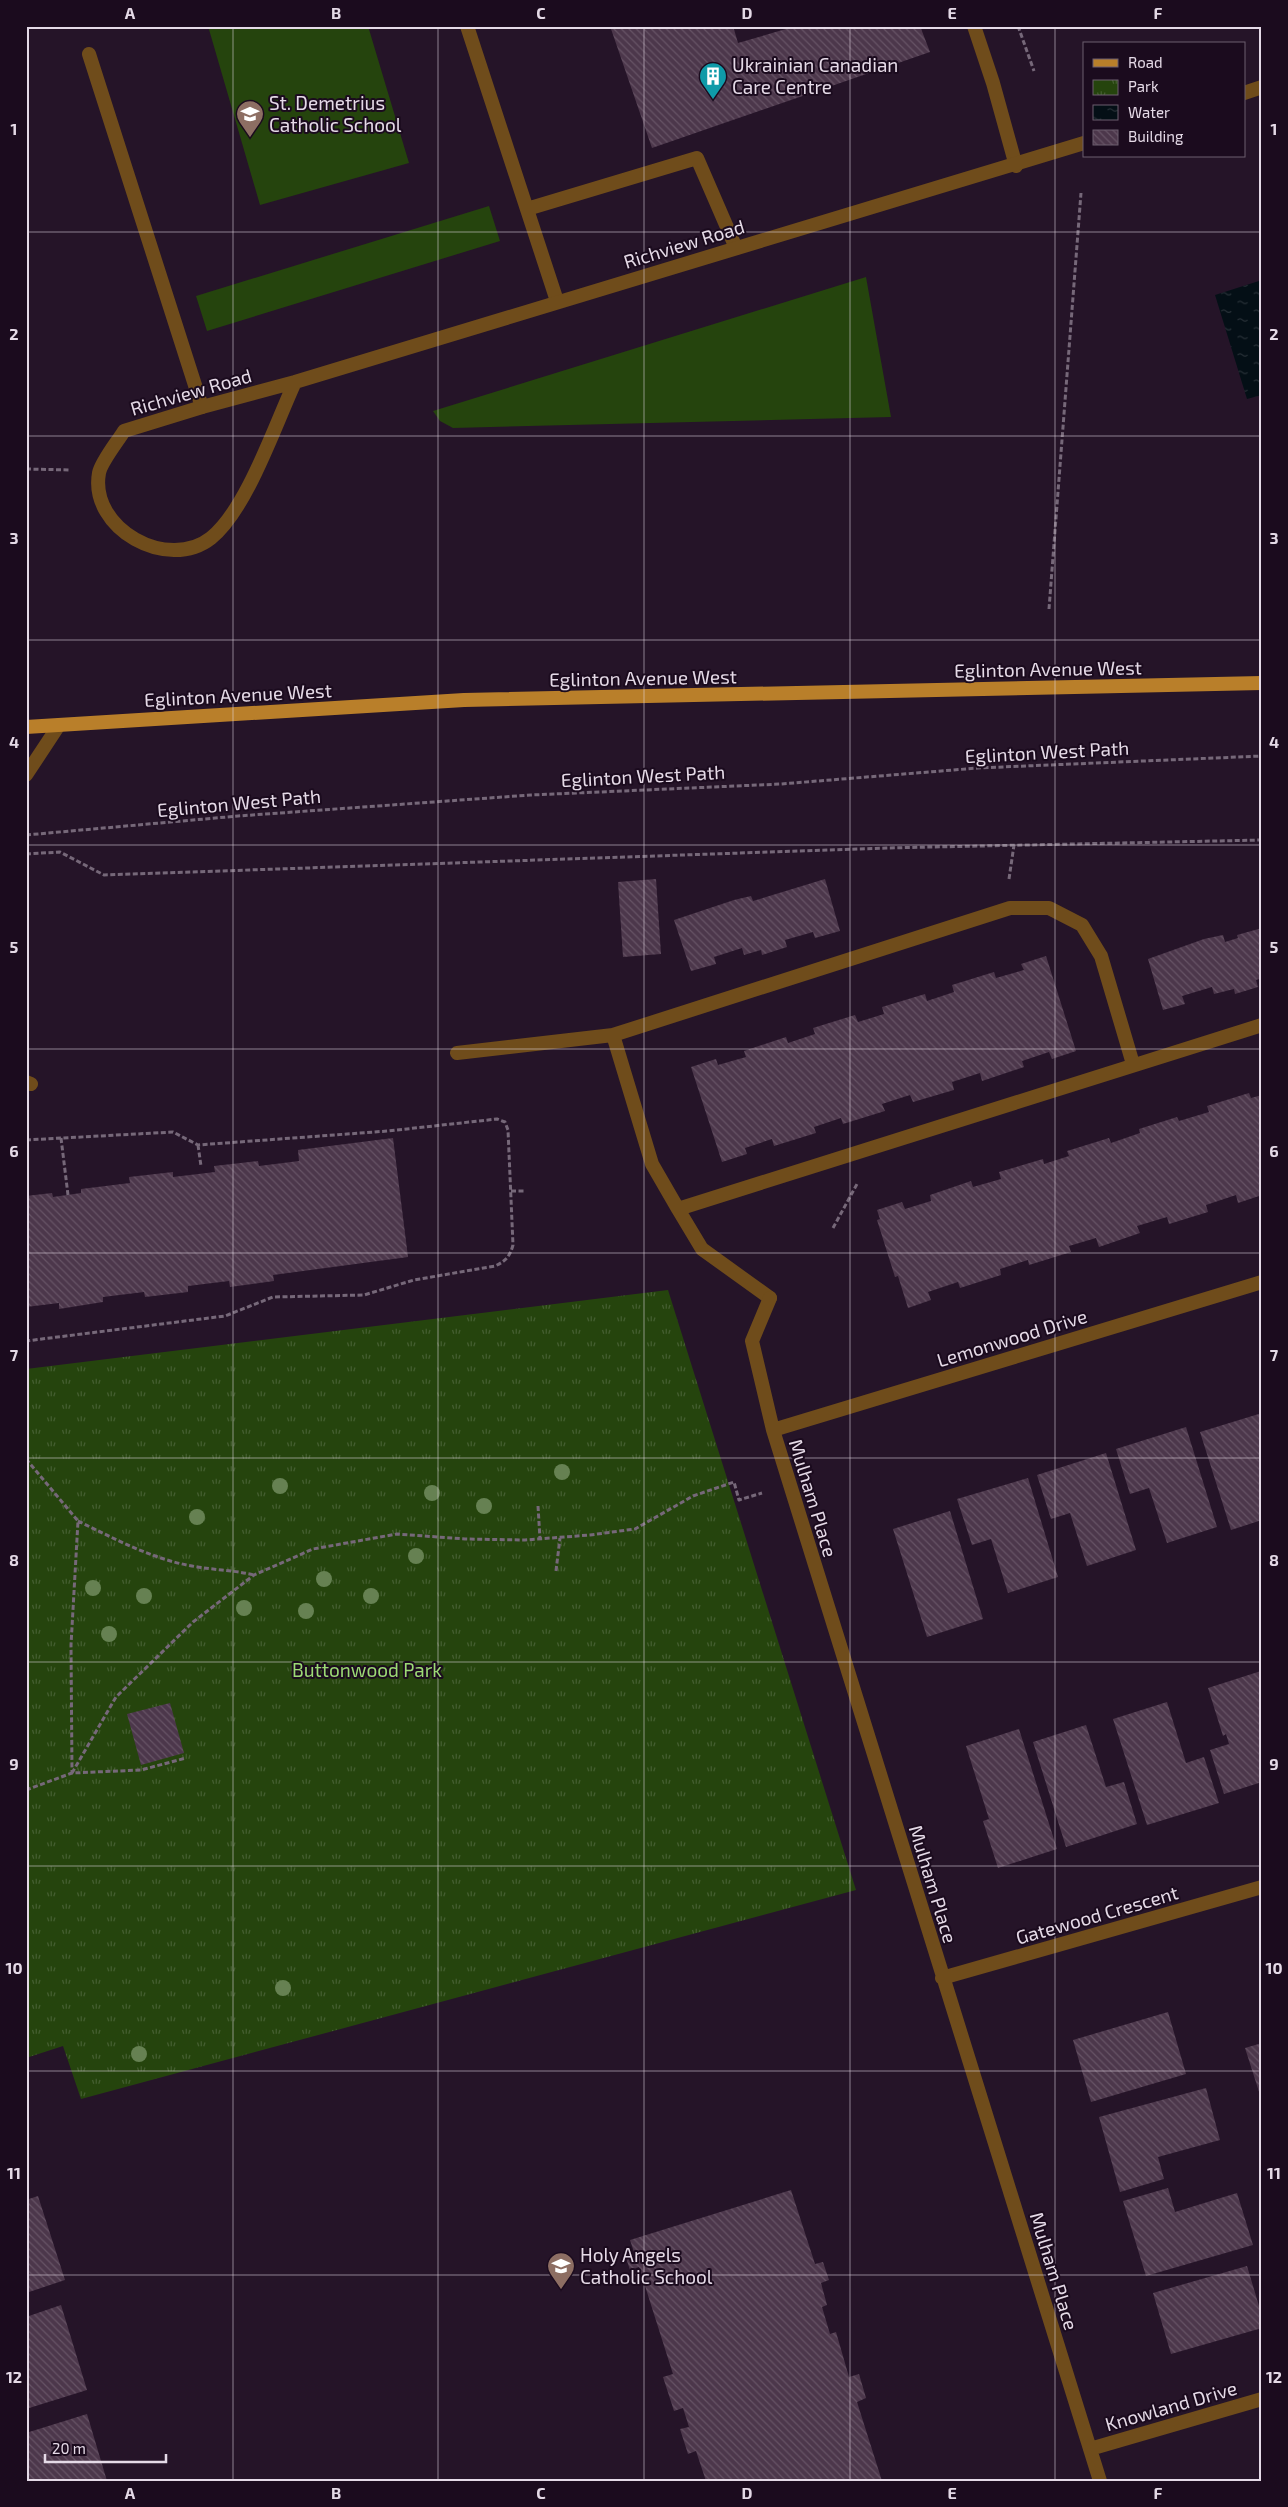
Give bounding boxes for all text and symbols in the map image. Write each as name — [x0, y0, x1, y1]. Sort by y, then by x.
text: A — [125, 3, 136, 22]
text: B — [331, 3, 341, 22]
text: C — [536, 3, 546, 22]
text: D — [742, 3, 753, 22]
text: E — [947, 3, 957, 22]
text: F — [1154, 3, 1163, 22]
legend — [1083, 42, 1246, 158]
place label: Ukrainian Canadian Care Centre — [732, 53, 898, 98]
text: Road — [1128, 53, 1163, 71]
building icon: Ukrainian Canadian Care Centre — [698, 61, 728, 100]
text: Park — [1128, 77, 1159, 95]
place label: St. Demetrius Catholic School — [269, 91, 402, 136]
school or university icon: St. Demetrius Catholic School — [235, 99, 265, 138]
text: Water — [1128, 103, 1170, 121]
text: 1 — [11, 119, 17, 138]
text: 1 — [1271, 119, 1277, 138]
text: Building — [1128, 127, 1184, 145]
street label: Richview Road — [621, 214, 747, 273]
text: 2 — [9, 324, 19, 343]
text: 2 — [1269, 324, 1279, 343]
street label: Richview Road — [128, 363, 254, 420]
text: 3 — [9, 528, 19, 547]
text: 3 — [1269, 528, 1279, 547]
street label: Eglinton Avenue West — [954, 655, 1142, 682]
street label: Eglinton Avenue West — [549, 664, 737, 691]
street label: Eglinton Avenue West — [144, 678, 332, 711]
text: 4 — [9, 732, 19, 751]
text: 4 — [1269, 732, 1279, 751]
street label: Eglinton West Path — [964, 736, 1130, 767]
street label: Eglinton West Path — [560, 760, 726, 791]
street label: Eglinton West Path — [156, 784, 322, 821]
text: 5 — [10, 937, 19, 956]
text: 5 — [1270, 937, 1279, 956]
text: 6 — [9, 1141, 19, 1160]
text: 6 — [1269, 1141, 1279, 1160]
street label: Lemonwood Drive — [934, 1304, 1090, 1371]
text: 7 — [10, 1345, 19, 1364]
text: 7 — [1270, 1345, 1279, 1364]
street label: Mulham Place — [785, 1436, 842, 1560]
text: 8 — [9, 1550, 19, 1569]
text: 8 — [1269, 1550, 1279, 1569]
park label: Buttonwood Park — [292, 1658, 442, 1681]
text: 9 — [9, 1754, 19, 1773]
text: 9 — [1269, 1754, 1279, 1773]
street label: Mulham Place — [905, 1822, 962, 1946]
street label: Gatewood Crescent — [1013, 1880, 1181, 1949]
text: 10 — [5, 1958, 23, 1977]
text: 10 — [1265, 1958, 1283, 1977]
text: 11 — [7, 2163, 21, 2182]
text: 11 — [1267, 2163, 1281, 2182]
street label: Mulham Place — [1026, 2209, 1083, 2333]
place label: Holy Angels Catholic School — [580, 2243, 713, 2288]
school or university icon: Holy Angels Catholic School — [546, 2251, 576, 2290]
text: 12 — [6, 2367, 22, 2386]
text: 12 — [1266, 2367, 1282, 2386]
street label: Knowland Drive — [1102, 2376, 1239, 2435]
scale bar — [45, 2432, 166, 2464]
text: 20 m — [52, 2439, 86, 2457]
text: A — [125, 2483, 136, 2502]
text: B — [331, 2483, 341, 2502]
text: C — [536, 2483, 546, 2502]
text: D — [742, 2483, 753, 2502]
text: E — [947, 2483, 957, 2502]
text: F — [1154, 2483, 1163, 2502]

